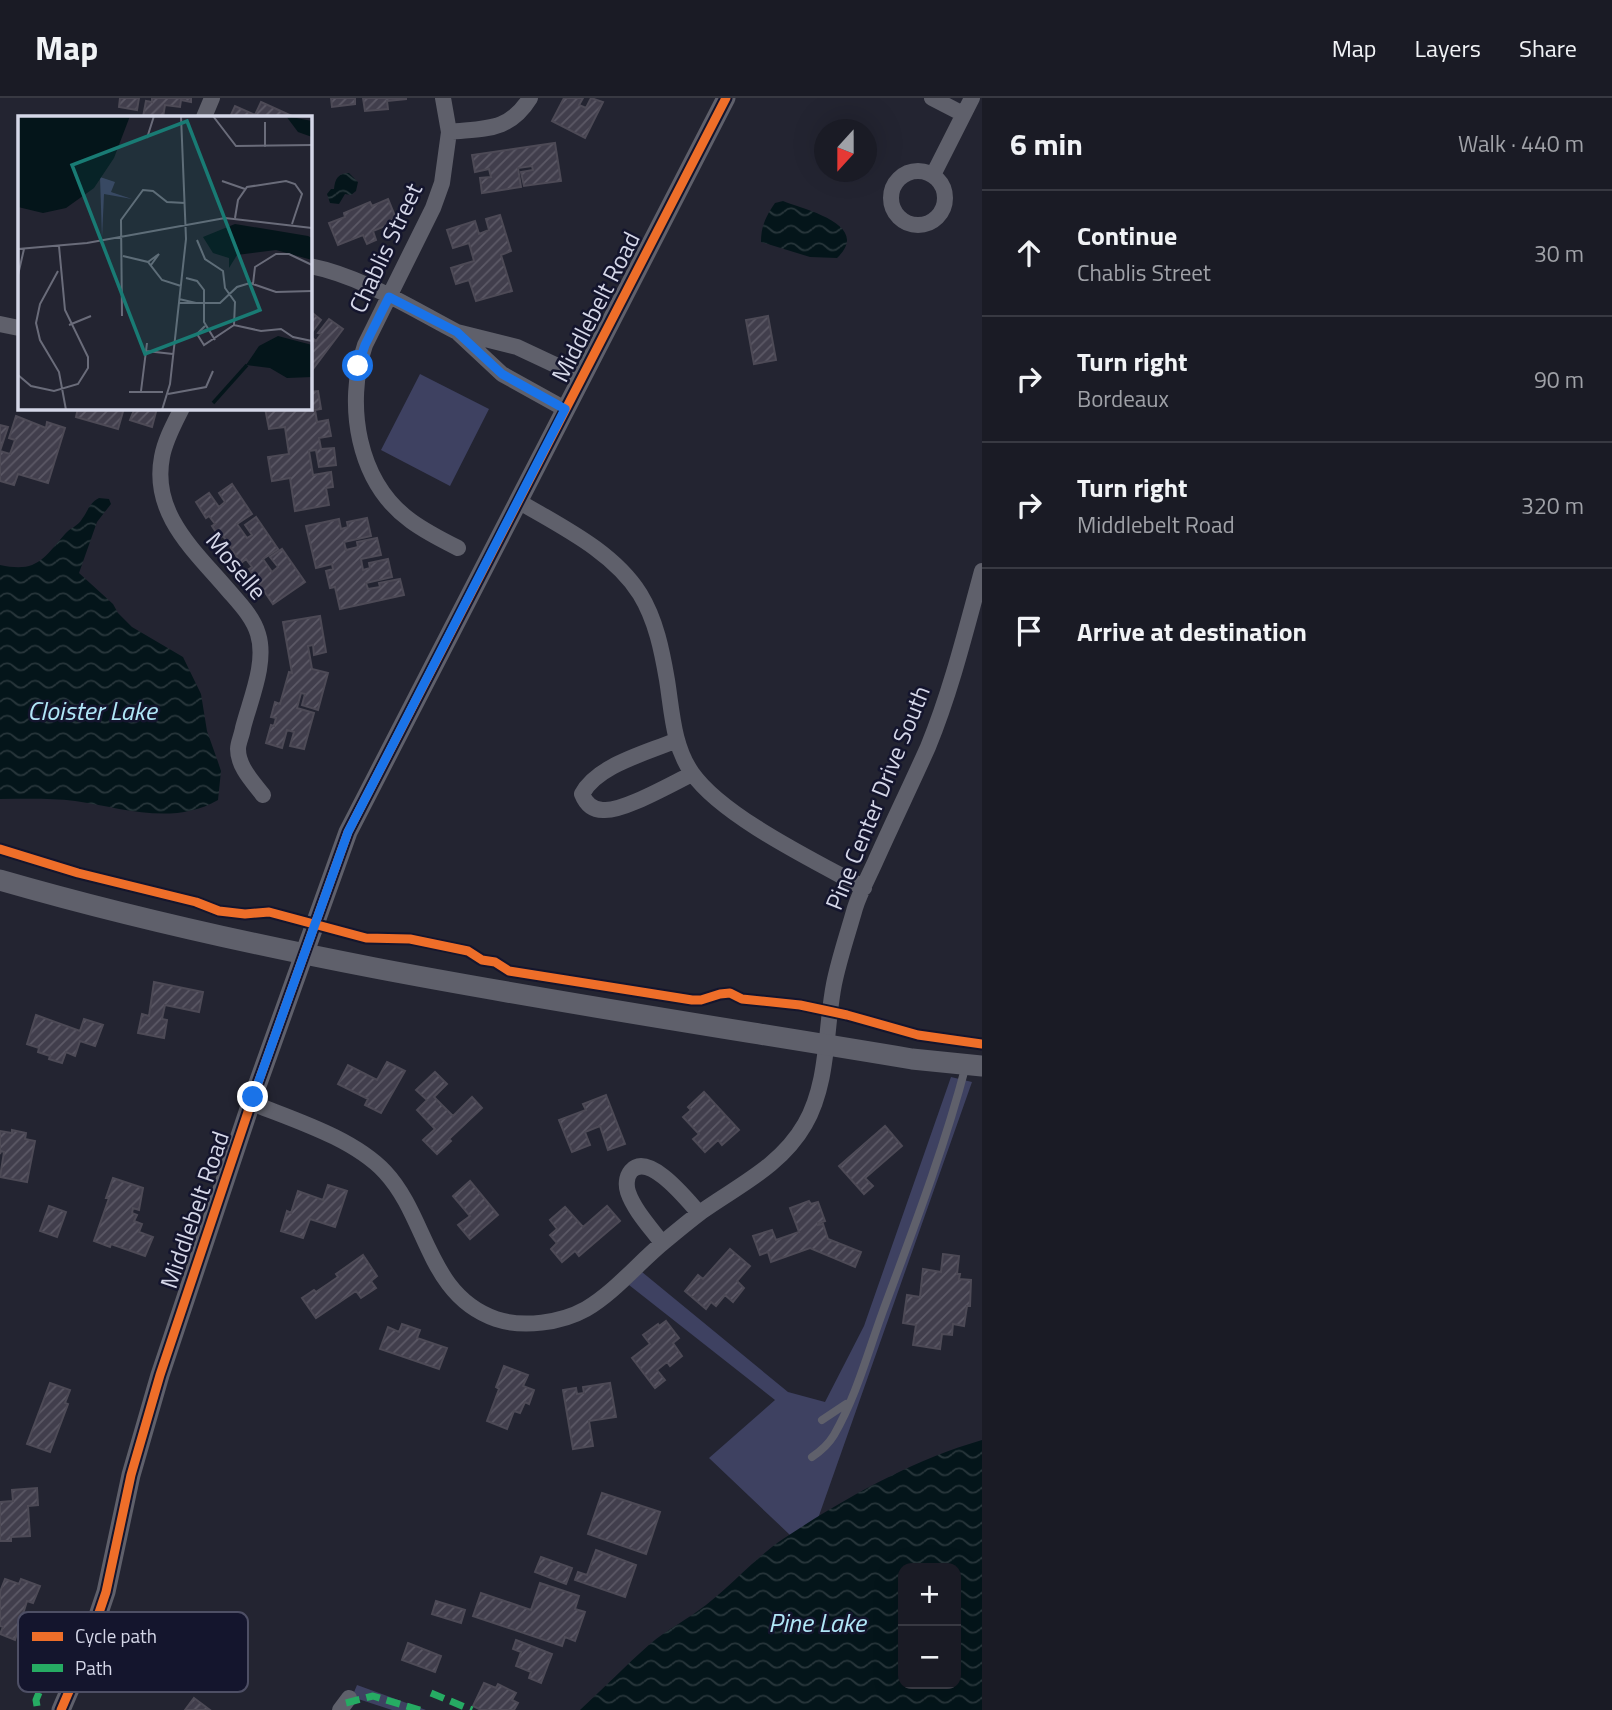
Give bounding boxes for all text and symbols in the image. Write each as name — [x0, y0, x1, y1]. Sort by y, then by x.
text: Map — [35, 23, 98, 73]
text: Map — [1332, 30, 1377, 66]
text: Layers — [1415, 30, 1481, 66]
text: Share — [1519, 30, 1577, 66]
inset map — [18, 116, 312, 410]
north arrow — [814, 119, 877, 182]
text: 6 min — [1010, 121, 1083, 167]
text: Walk · 440 m — [1458, 126, 1584, 161]
street label: Chablis Street — [339, 176, 431, 318]
text: Continue — [1077, 216, 1177, 255]
street label: Middlebelt Road — [542, 225, 648, 388]
icon: ahead — [1010, 234, 1048, 272]
text: 30 m — [1534, 236, 1584, 271]
text: Chablis Street — [1077, 255, 1211, 290]
text: Turn right — [1077, 342, 1188, 381]
route start — [342, 350, 373, 381]
icon: right — [1010, 360, 1048, 398]
text: 90 m — [1534, 362, 1584, 397]
text: Bordeaux — [1077, 381, 1169, 416]
text: Turn right — [1077, 468, 1188, 507]
icon: right — [1010, 486, 1048, 524]
text: 320 m — [1521, 488, 1584, 523]
text: Middlebelt Road — [1077, 507, 1235, 542]
street label: Moselle — [198, 523, 276, 607]
icon: arrive — [1010, 612, 1048, 650]
text: Arrive at destination — [1077, 612, 1307, 651]
street label: Pine Center Drive South — [816, 680, 939, 915]
water label: Cloister Lake — [27, 691, 159, 730]
route end — [237, 1081, 268, 1112]
street label: Middlebelt Road — [150, 1126, 238, 1293]
map controls — [898, 1563, 961, 1689]
button: + — [898, 1563, 961, 1626]
water label: Pine Lake — [768, 1603, 868, 1642]
legend — [18, 1612, 248, 1692]
text: Cycle path — [75, 1621, 157, 1650]
button: − — [898, 1626, 961, 1689]
text: Path — [75, 1653, 113, 1682]

